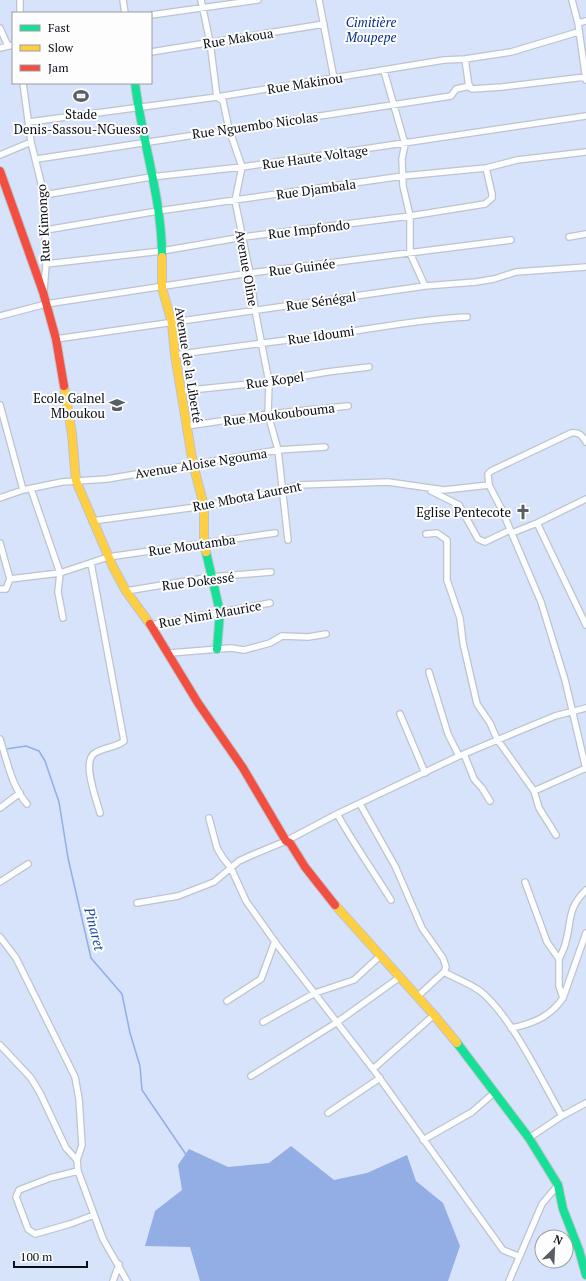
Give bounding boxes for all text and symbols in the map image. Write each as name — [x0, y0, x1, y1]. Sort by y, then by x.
legend — [12, 12, 152, 84]
park label: Cimitière Moupepe — [345, 13, 396, 46]
text: Fast — [48, 20, 71, 35]
street label: Rue Makoua — [202, 23, 275, 52]
text: Slow — [48, 40, 74, 55]
text: Jam — [48, 60, 69, 75]
street label: Rue Makinou — [266, 68, 345, 98]
sports icon: Stade Denis-Sassou-NGuesso — [72, 87, 90, 105]
place label: Stade Denis-Sassou-NGuesso — [14, 105, 148, 138]
street label: Rue Nguembo Nicolas — [191, 107, 319, 143]
street label: Rue Haute Voltage — [261, 141, 369, 173]
street label: Rue Djambala — [275, 174, 357, 204]
street label: Rue Kimongo — [32, 184, 54, 262]
street label: Rue Impfondo — [267, 215, 351, 243]
street label: Avenue Oline — [231, 228, 263, 308]
street label: Rue Guinée — [268, 254, 336, 280]
street label: Rue Sénégal — [285, 287, 357, 315]
street label: Avenue de la Liberté — [171, 306, 207, 424]
street label: Rue Idoumi — [287, 321, 356, 349]
street label: Rue Kopel — [245, 367, 305, 393]
place label: Ecole Galnel Mboukou — [33, 389, 106, 422]
school or university icon: Ecole Galnel Mboukou — [108, 396, 126, 414]
street label: Rue Moukoubouma — [222, 398, 336, 430]
street label: Avenue Aloise Ngouma — [134, 444, 269, 482]
street label: Rue Mbota Laurent — [191, 477, 303, 515]
place label: Eglise Pentecote — [416, 503, 511, 521]
church icon: Eglise Pentecote — [514, 503, 532, 521]
street label: Rue Moutamba — [147, 530, 237, 560]
street label: Rue Dokessé — [161, 568, 235, 594]
street label: Rue Nimi Maurice — [157, 596, 263, 632]
water label: Pinaret — [80, 904, 110, 953]
north arrow — [534, 1229, 574, 1269]
text: N — [551, 1232, 565, 1248]
scale bar — [14, 1243, 87, 1269]
text: 100 m — [20, 1249, 53, 1264]

